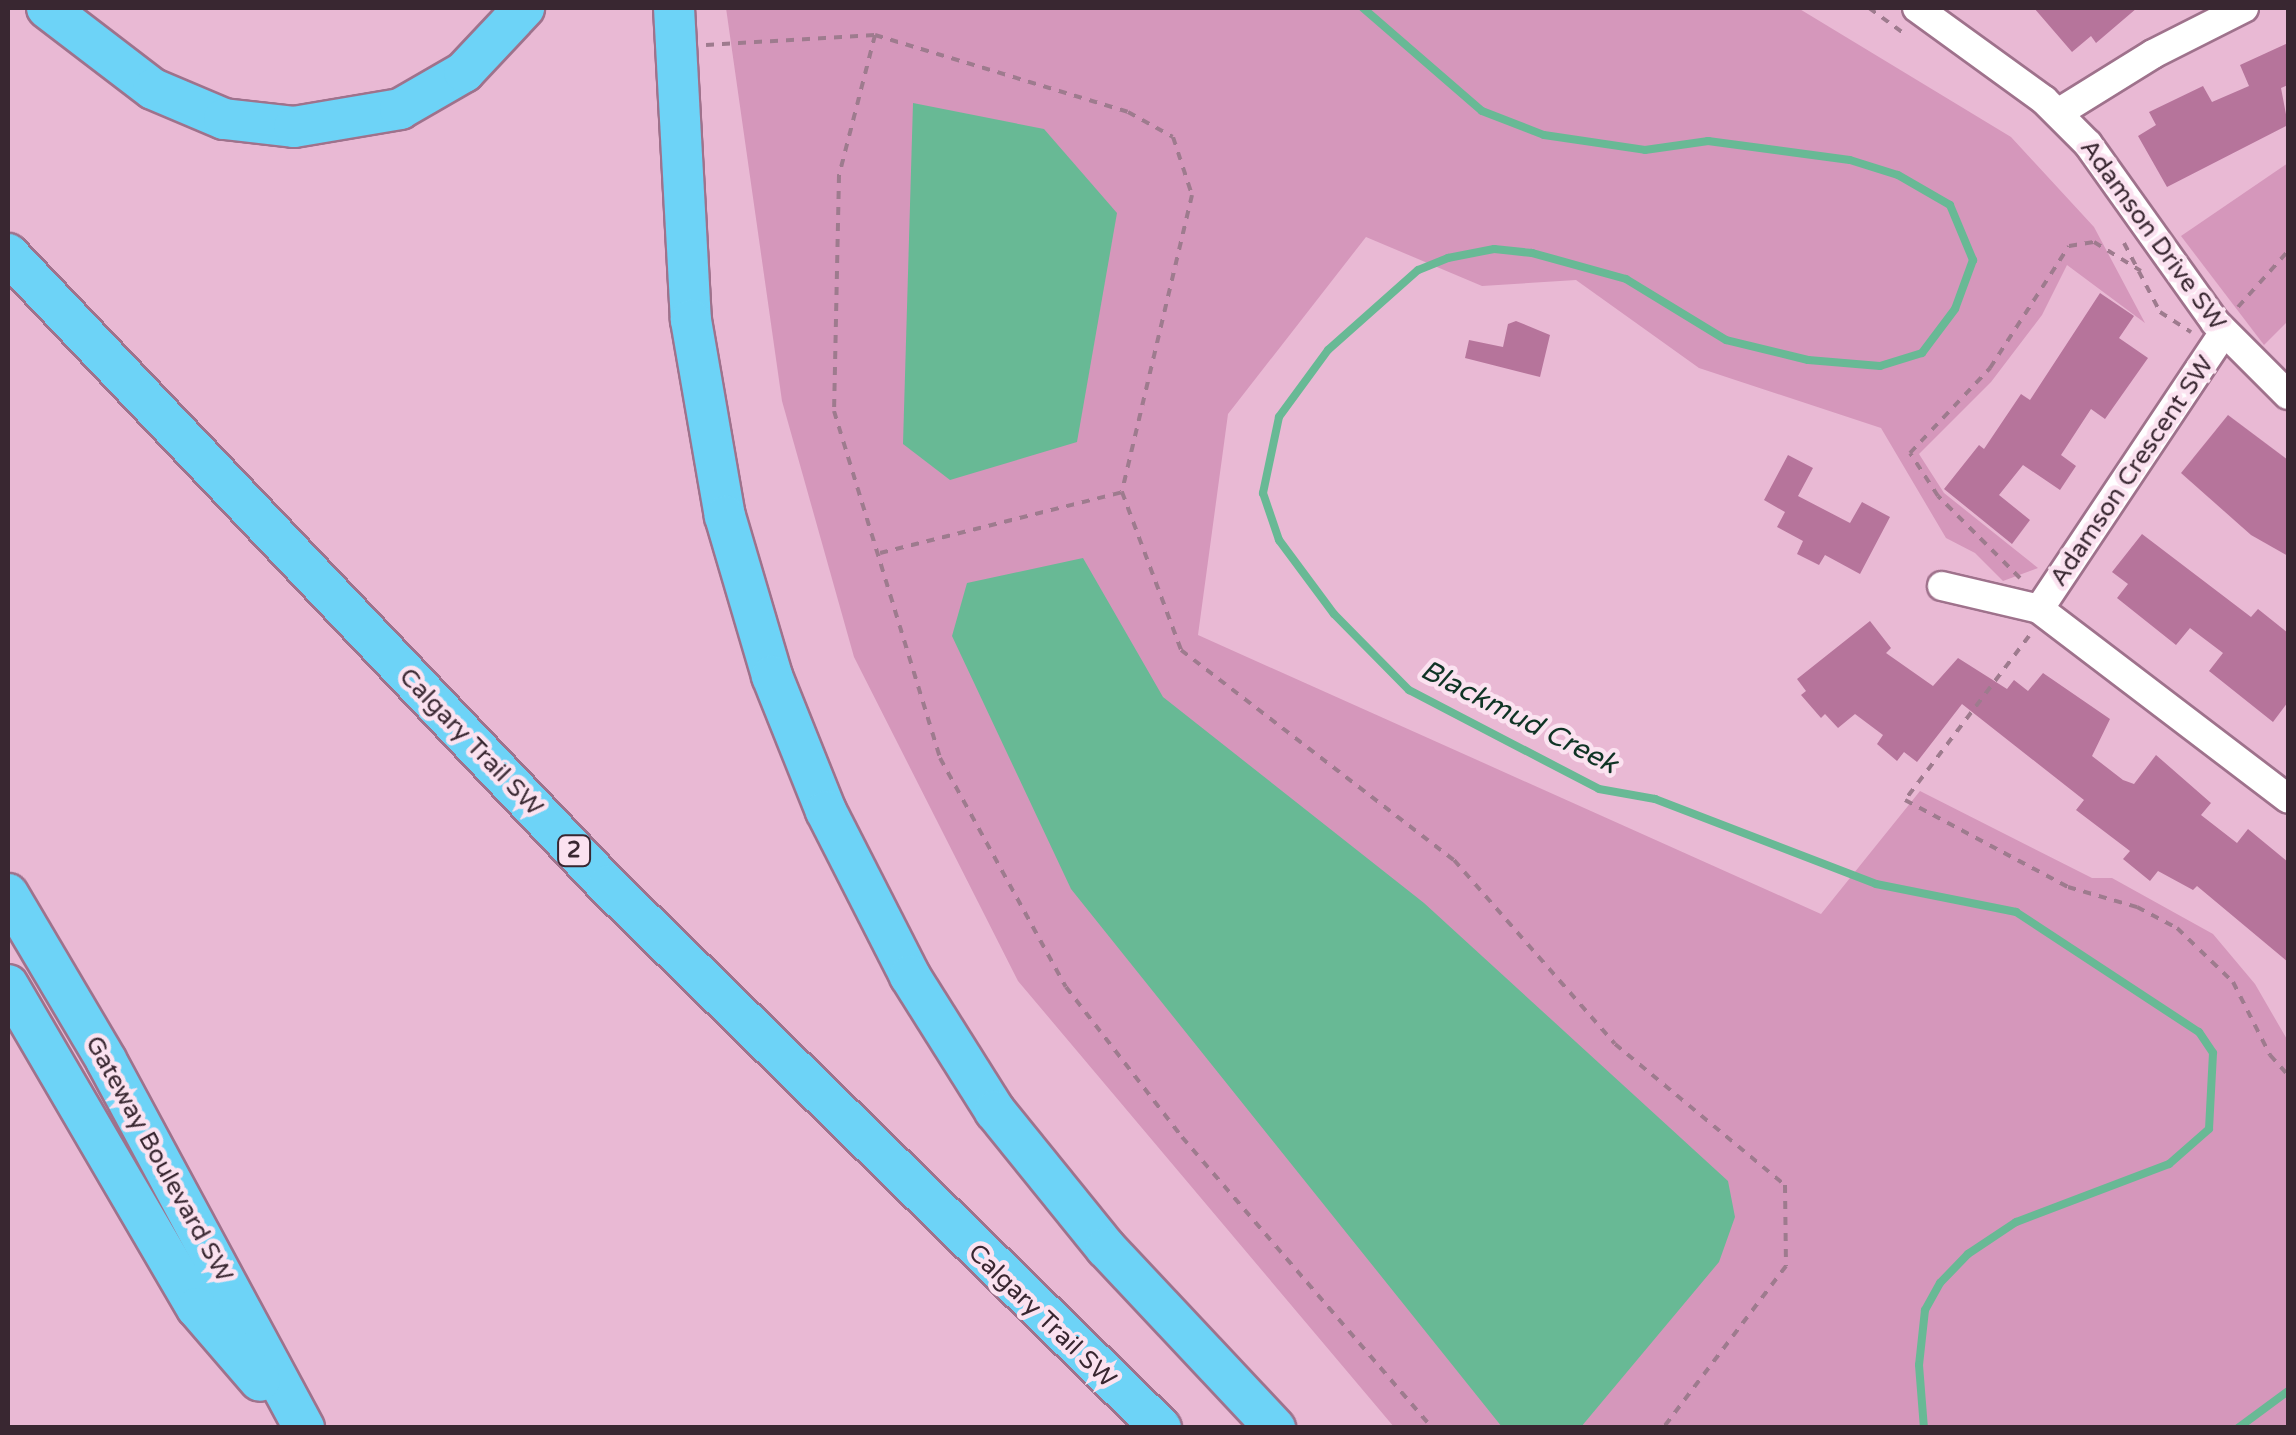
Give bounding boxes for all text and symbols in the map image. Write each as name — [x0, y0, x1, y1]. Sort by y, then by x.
street label: Adamson Drive SW — [2074, 134, 2232, 336]
street label: Adamson Crescent SW — [2044, 350, 2220, 592]
water label: Blackmud Creek — [1415, 653, 1623, 781]
street label: Calgary Trail SW — [393, 662, 549, 822]
road number: 2 — [556, 834, 592, 868]
street label: Gateway Boulevard SW — [79, 1031, 239, 1287]
street label: Calgary Trail SW — [962, 1238, 1122, 1394]

